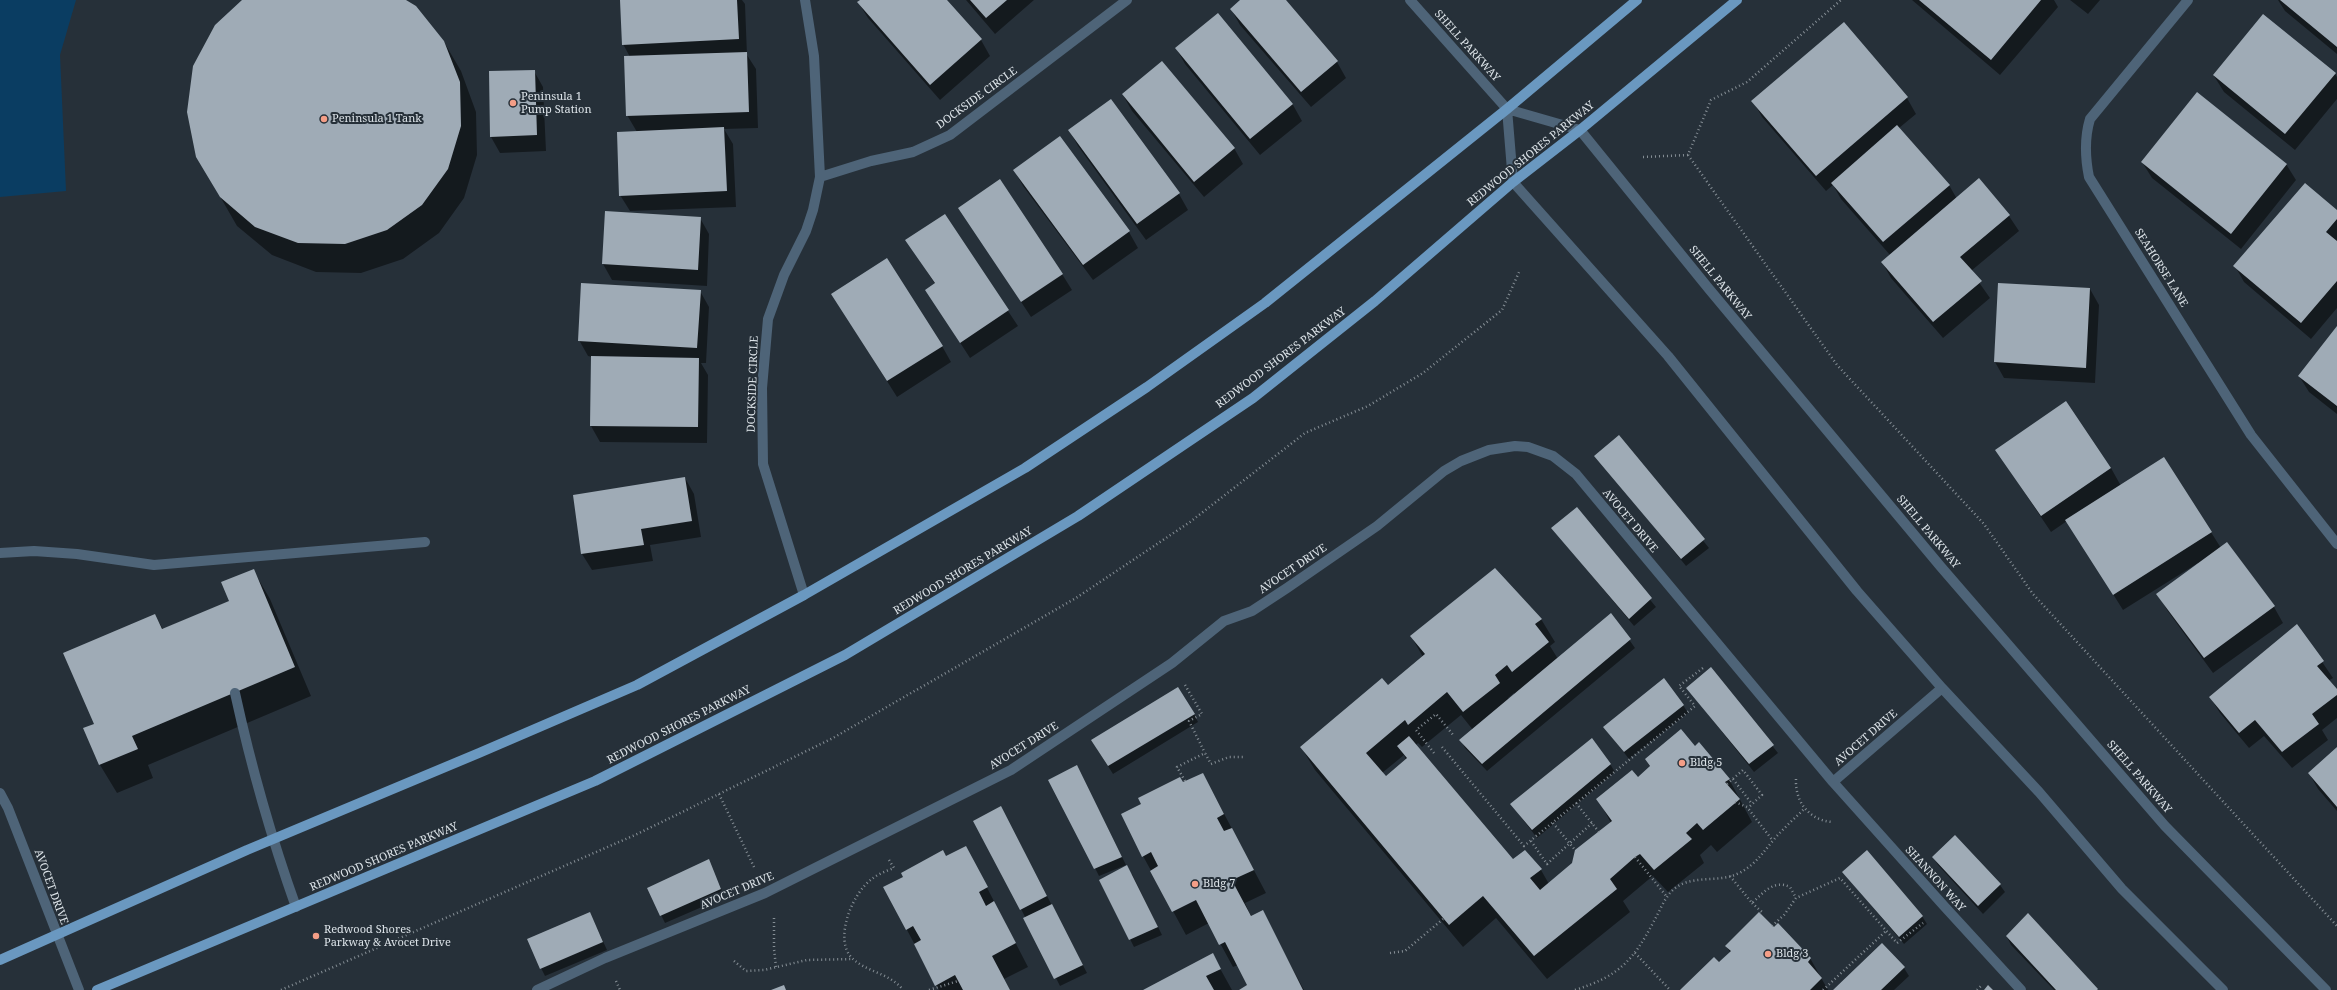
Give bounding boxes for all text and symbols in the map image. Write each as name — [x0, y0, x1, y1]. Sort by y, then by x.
street label: SHELL PARKWAY — [1431, 8, 1503, 84]
street label: DOCKSIDE CIRCLE — [934, 64, 1020, 132]
place label: Peninsula 1 Pump Station — [521, 90, 592, 116]
marker: Peninsula 1 Pump Station — [508, 98, 518, 108]
street label: REDWOOD SHORES PARKWAY — [1465, 99, 1597, 209]
place label: Peninsula 1 Tank — [332, 112, 422, 126]
marker: Peninsula 1 Tank — [319, 114, 329, 124]
street label: SEAHORSE LANE — [2131, 226, 2191, 310]
street label: SHELL PARKWAY — [1686, 243, 1754, 323]
street label: REDWOOD SHORES PARKWAY — [1213, 305, 1349, 411]
street label: DOCKSIDE CIRCLE — [745, 336, 761, 432]
street label: AVOCET DRIVE — [1600, 487, 1660, 555]
street label: SHELL PARKWAY — [1894, 493, 1962, 571]
street label: REDWOOD SHORES PARKWAY — [891, 524, 1035, 618]
street label: AVOCET DRIVE — [1257, 541, 1329, 597]
street label: REDWOOD SHORES PARKWAY — [605, 683, 753, 767]
street label: AVOCET DRIVE — [1832, 707, 1900, 769]
street label: AVOCET DRIVE — [987, 719, 1061, 773]
street label: SHELL PARKWAY — [2104, 738, 2174, 816]
place label: Bldg 5 — [1690, 756, 1722, 770]
marker: Bldg 5 — [1677, 758, 1687, 768]
street label: REDWOOD SHORES PARKWAY — [308, 820, 460, 894]
street label: SHANNON WAY — [1902, 844, 1968, 914]
street label: AVOCET DRIVE — [31, 848, 71, 926]
street label: AVOCET DRIVE — [698, 869, 776, 913]
place label: Bldg 7 — [1203, 877, 1235, 891]
marker: Bldg 7 — [1190, 879, 1200, 889]
place label: Redwood Shores Parkway & Avocet Drive — [324, 923, 451, 949]
marker: Redwood Shores Parkway & Avocet Drive — [311, 931, 321, 941]
place label: Bldg 3 — [1776, 947, 1808, 961]
marker: Bldg 3 — [1763, 949, 1773, 959]

